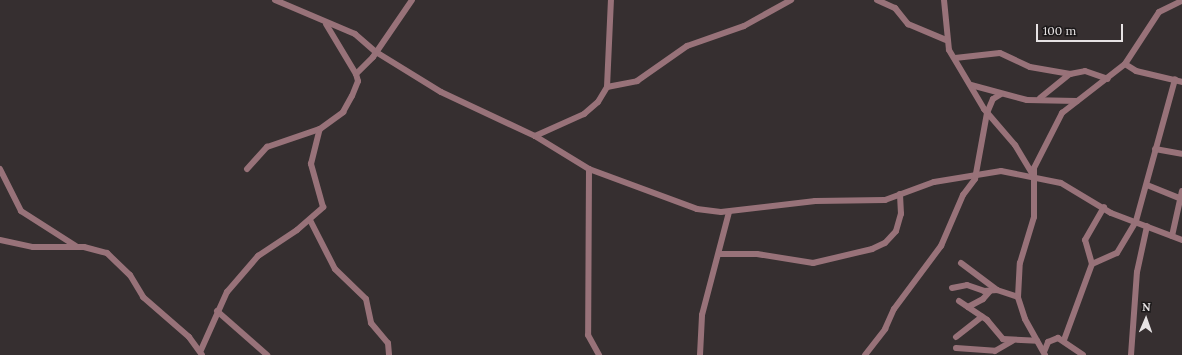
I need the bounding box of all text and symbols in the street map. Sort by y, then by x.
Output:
scale bar [1038,16,1125,42]
text: 100 m [1043,23,1076,38]
north arrow [1126,299,1166,339]
text: N [1142,300,1151,314]

